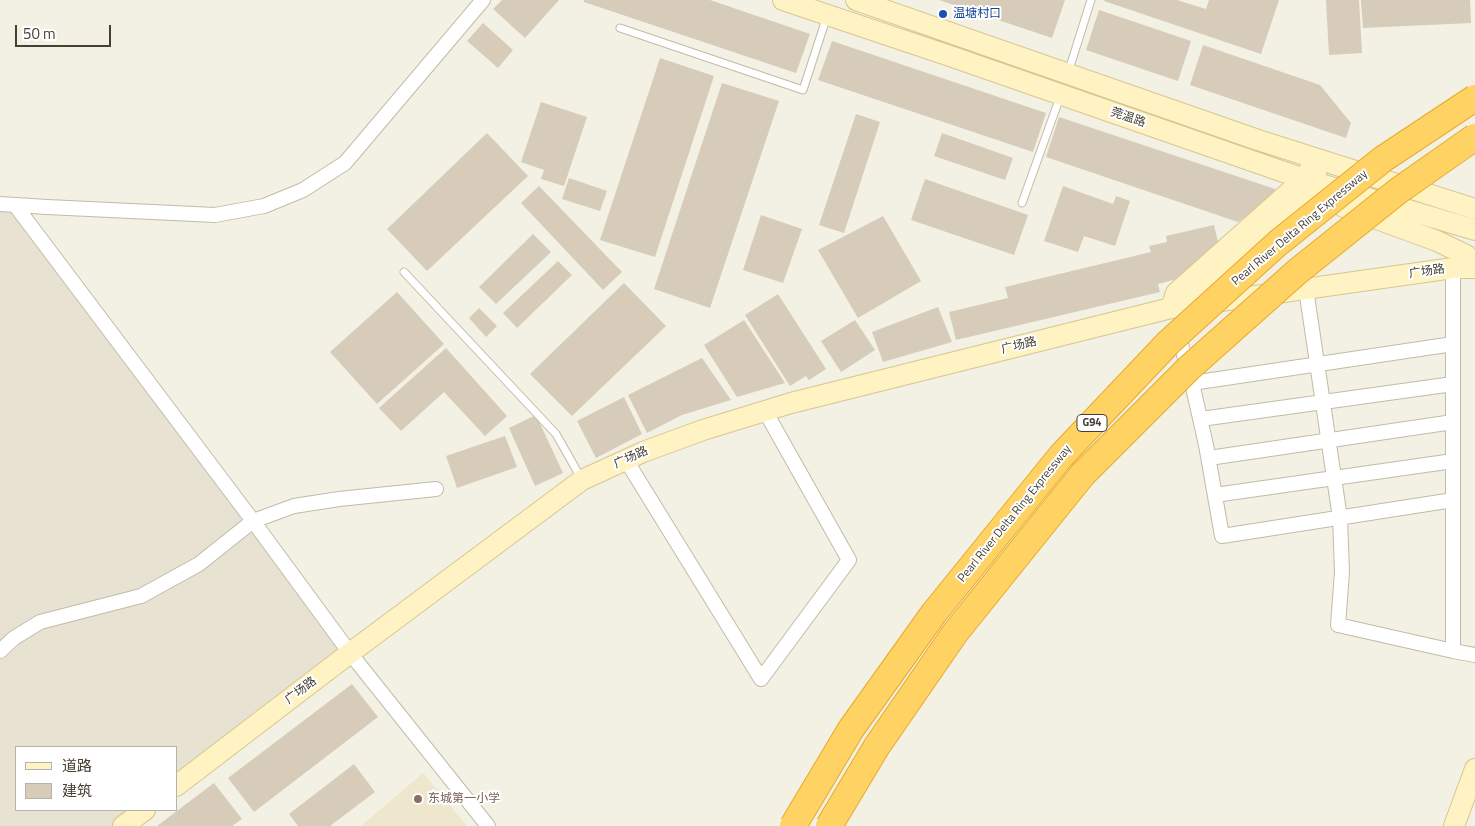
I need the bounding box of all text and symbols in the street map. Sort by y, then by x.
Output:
place label: 温塘村口 [953,7,1001,21]
marker: 温塘村口 [937,8,949,20]
scale bar [18,15,114,47]
text: 50 m [23,22,56,45]
street label: 莞温路 [1109,105,1147,131]
street label: Pearl River Delta Ring Expressway [1229,167,1371,289]
street label: 广场路 [1408,262,1446,282]
street label: 广场路 [1000,335,1038,357]
road number: G94 [1077,414,1107,432]
street label: Pearl River Delta Ring Expressway [955,442,1075,586]
street label: 广场路 [612,444,650,472]
street label: 广场路 [282,674,320,708]
legend [15,746,178,811]
text: 道路 [62,754,92,777]
text: 建筑 [62,779,92,802]
place label: 东城第一小学 [428,792,500,806]
marker: 东城第一小学 [412,793,424,805]

